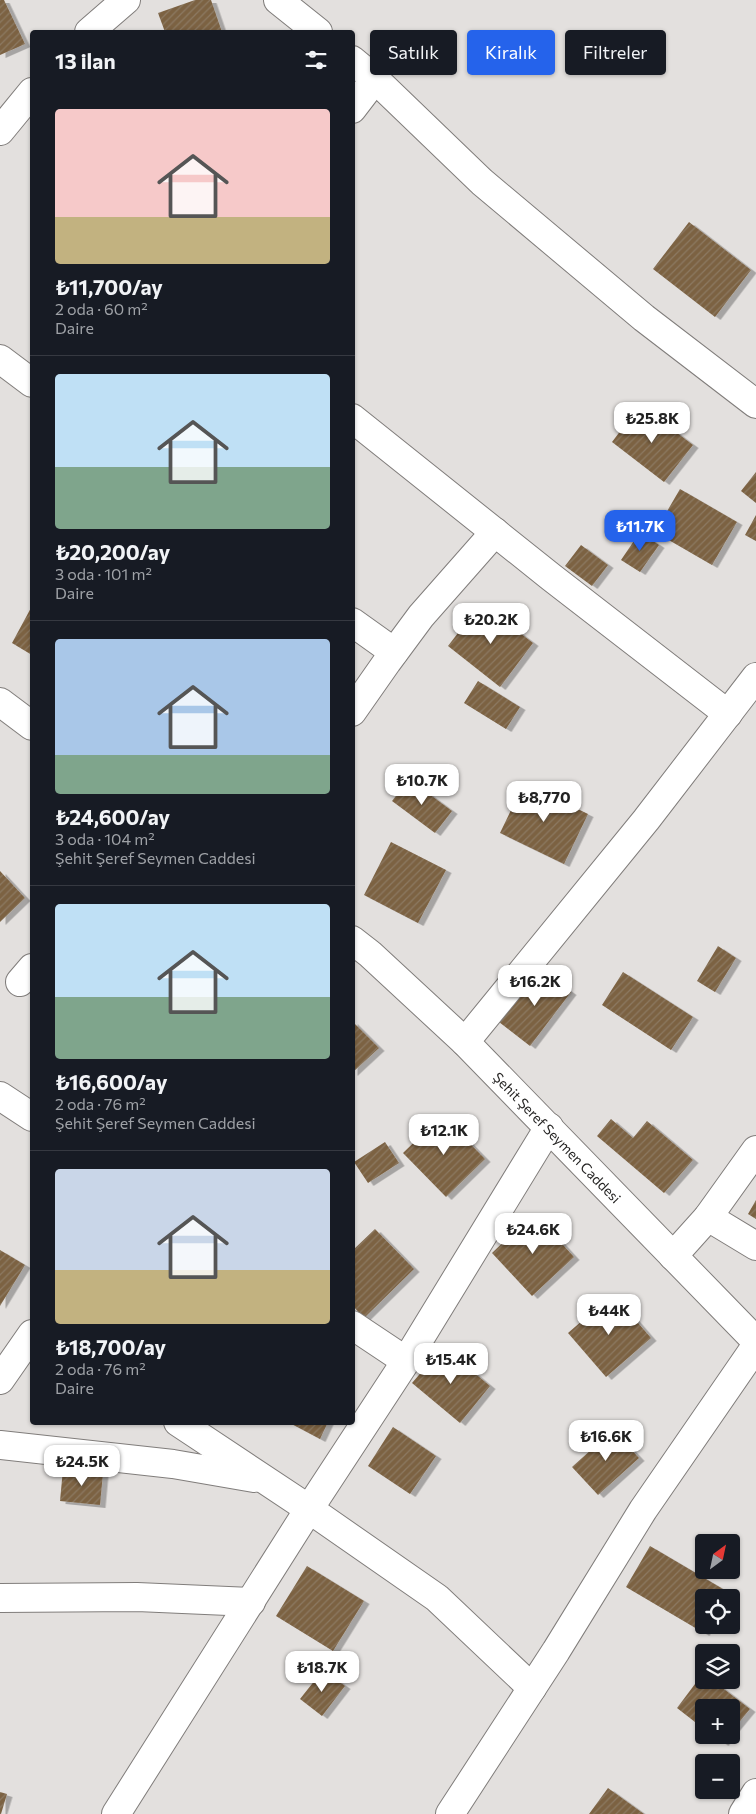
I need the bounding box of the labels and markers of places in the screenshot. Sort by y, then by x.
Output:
pin: ₺25.8K [611,402,693,444]
pin: ₺11.7K [599,510,681,552]
pin: ₺20.2K [450,602,532,645]
pin: ₺10.7K [381,764,463,806]
pin: ₺8,770 [503,780,585,823]
pin: ₺16.2K [494,964,576,1007]
pin: ₺12.1K [403,1114,485,1156]
pin: ₺24.6K [492,1212,574,1255]
pin: ₺44K [579,1294,639,1336]
pin: ₺15.4K [410,1342,492,1385]
pin: ₺16.6K [565,1420,647,1462]
pin: ₺24.5K [41,1444,123,1487]
pin: ₺18.7K [281,1650,363,1693]

